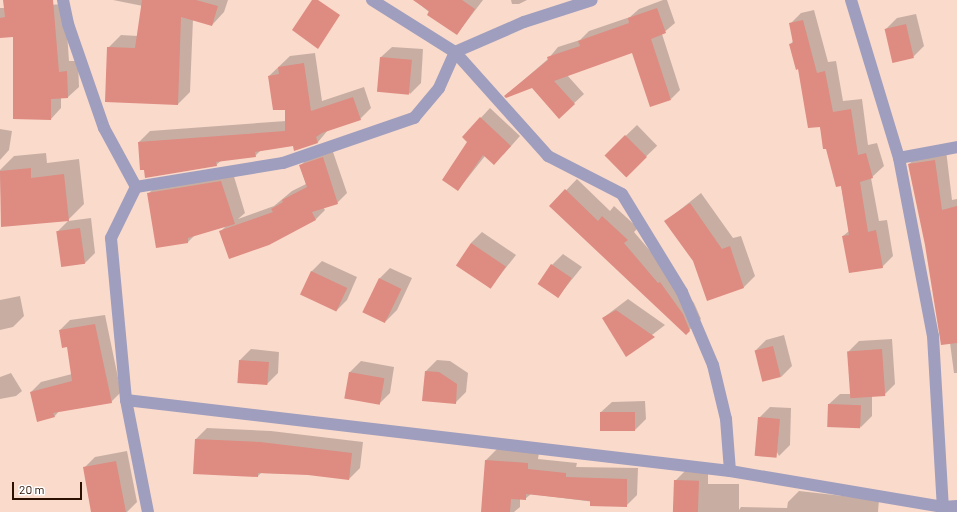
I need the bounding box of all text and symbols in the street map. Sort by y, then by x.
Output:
scale bar [14,474,84,500]
text: 20 m [19,482,45,496]

